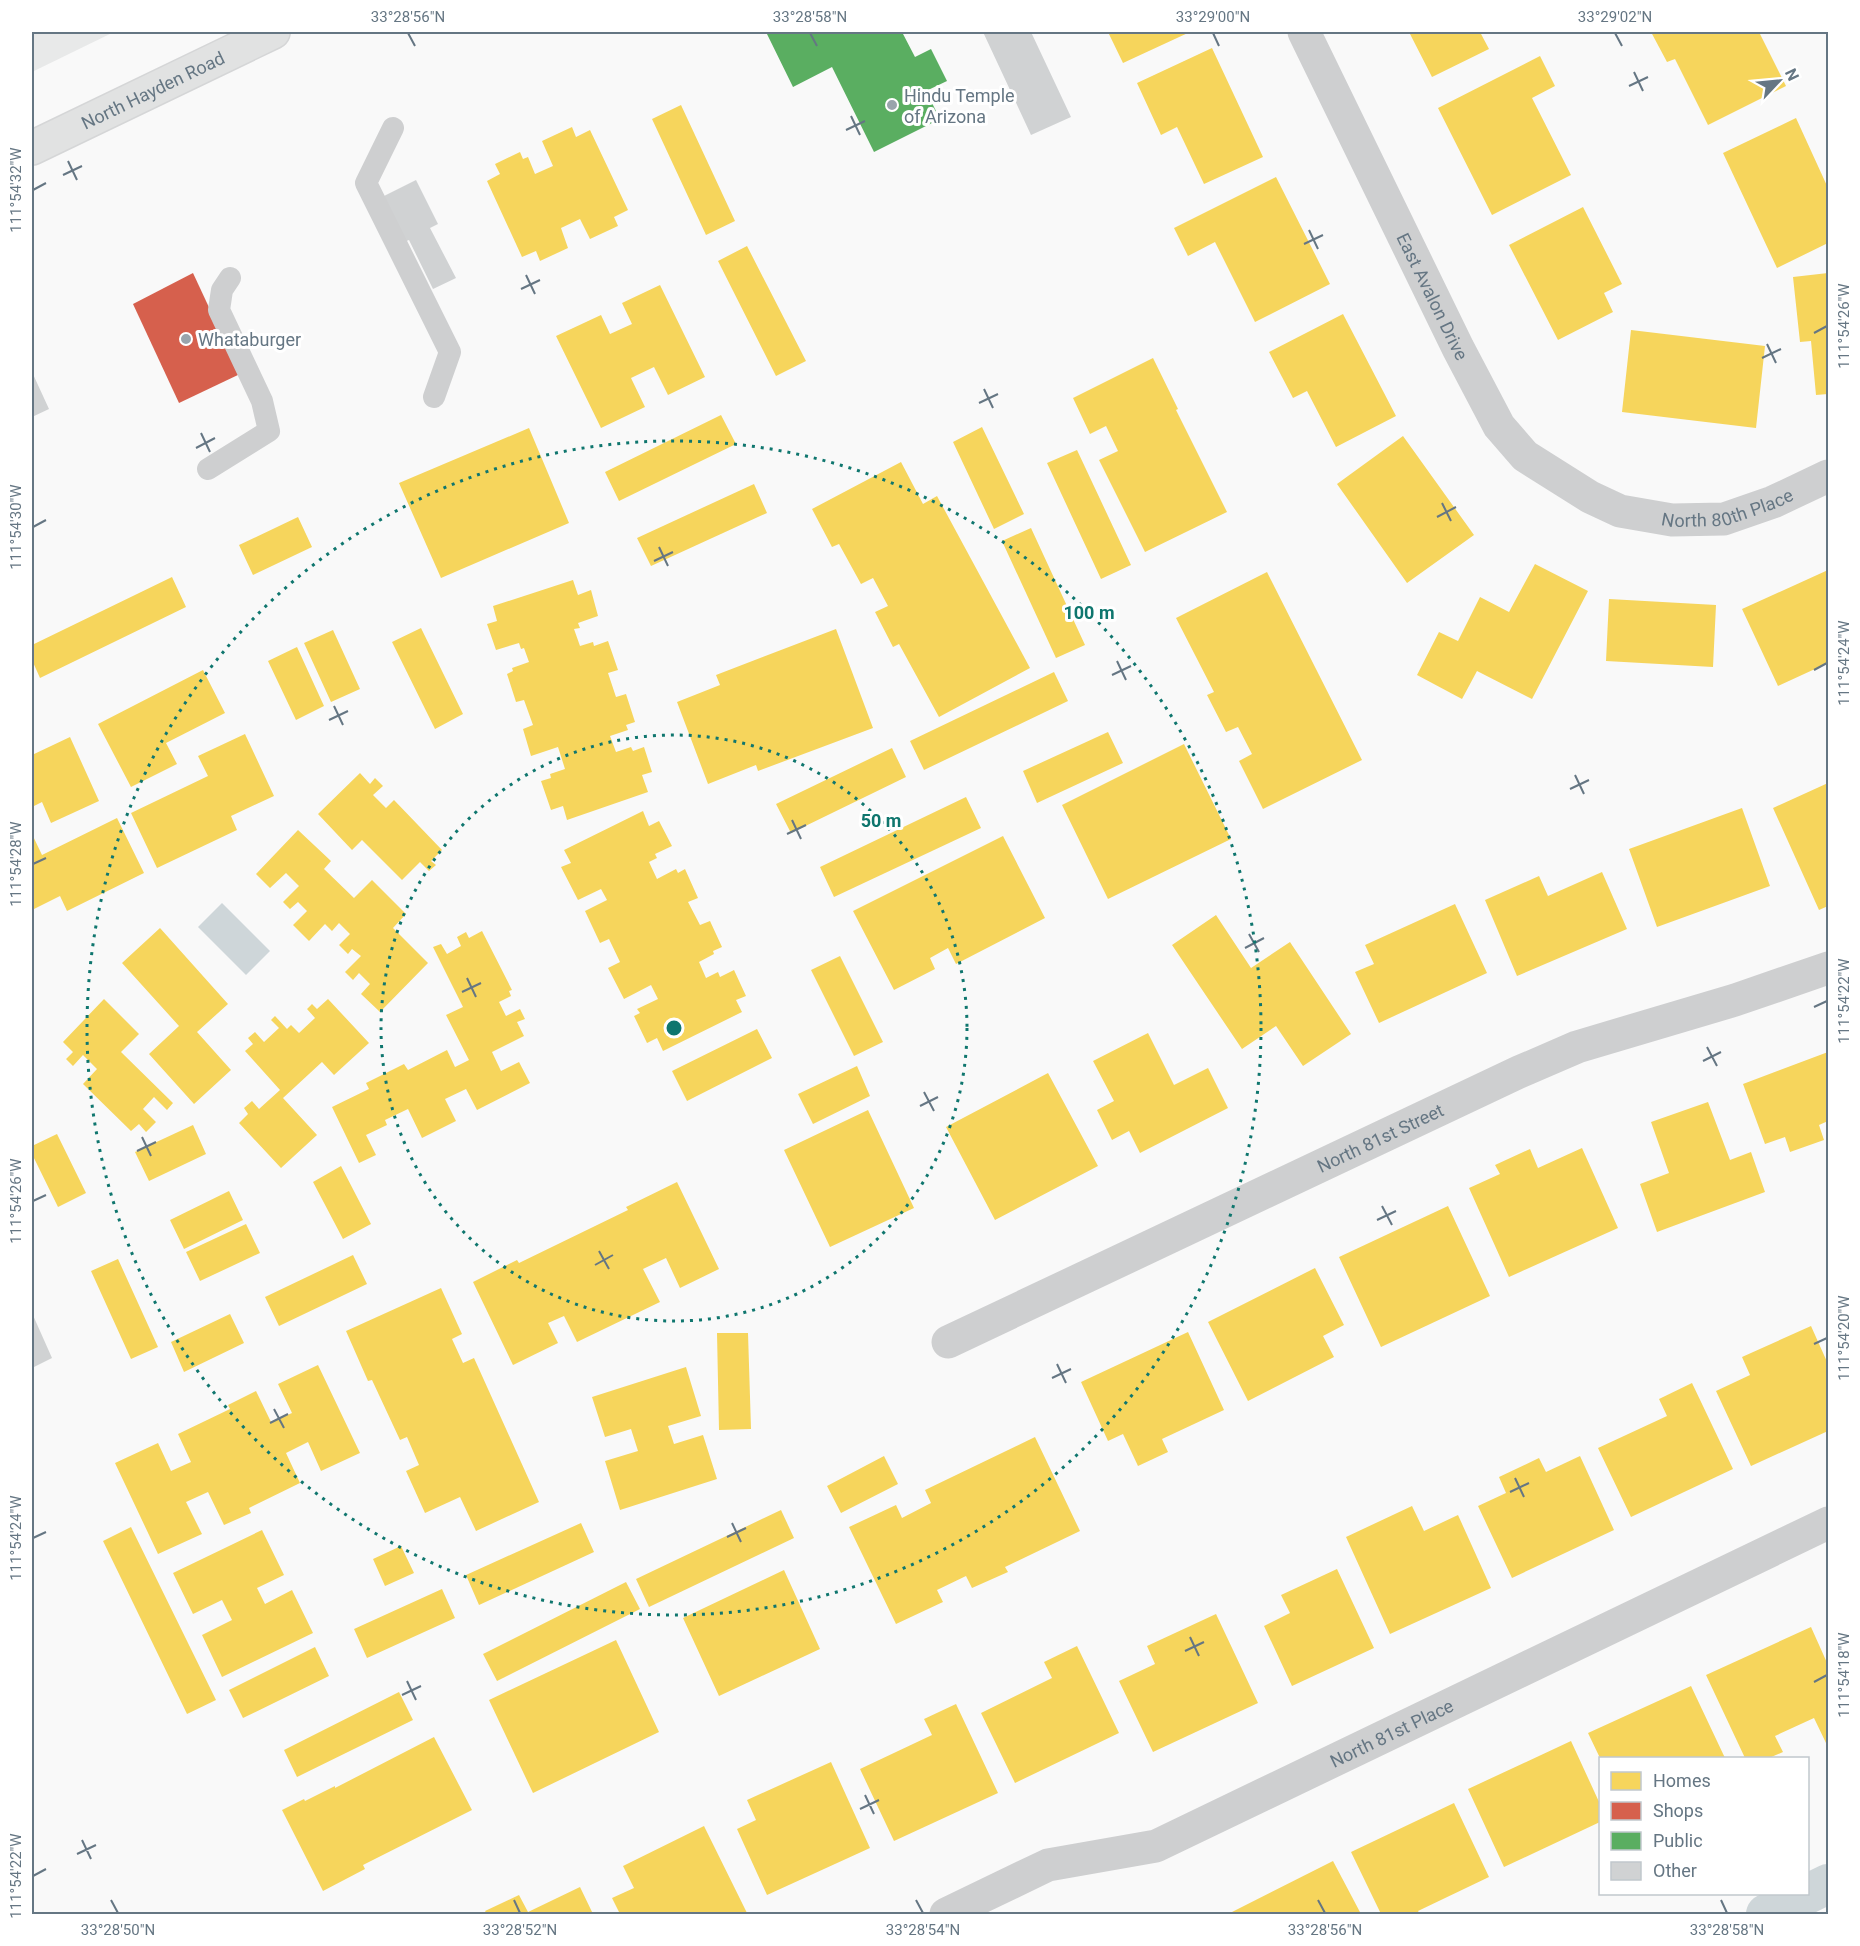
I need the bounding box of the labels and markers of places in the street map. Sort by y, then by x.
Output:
place label: Hindu Temple of Arizona [904,85,1015,127]
marker: Hindu Temple of Arizona [885,98,899,112]
place label: Whataburger [198,329,301,350]
marker: Whataburger [179,332,193,346]
centre of rings [664,1018,684,1038]

